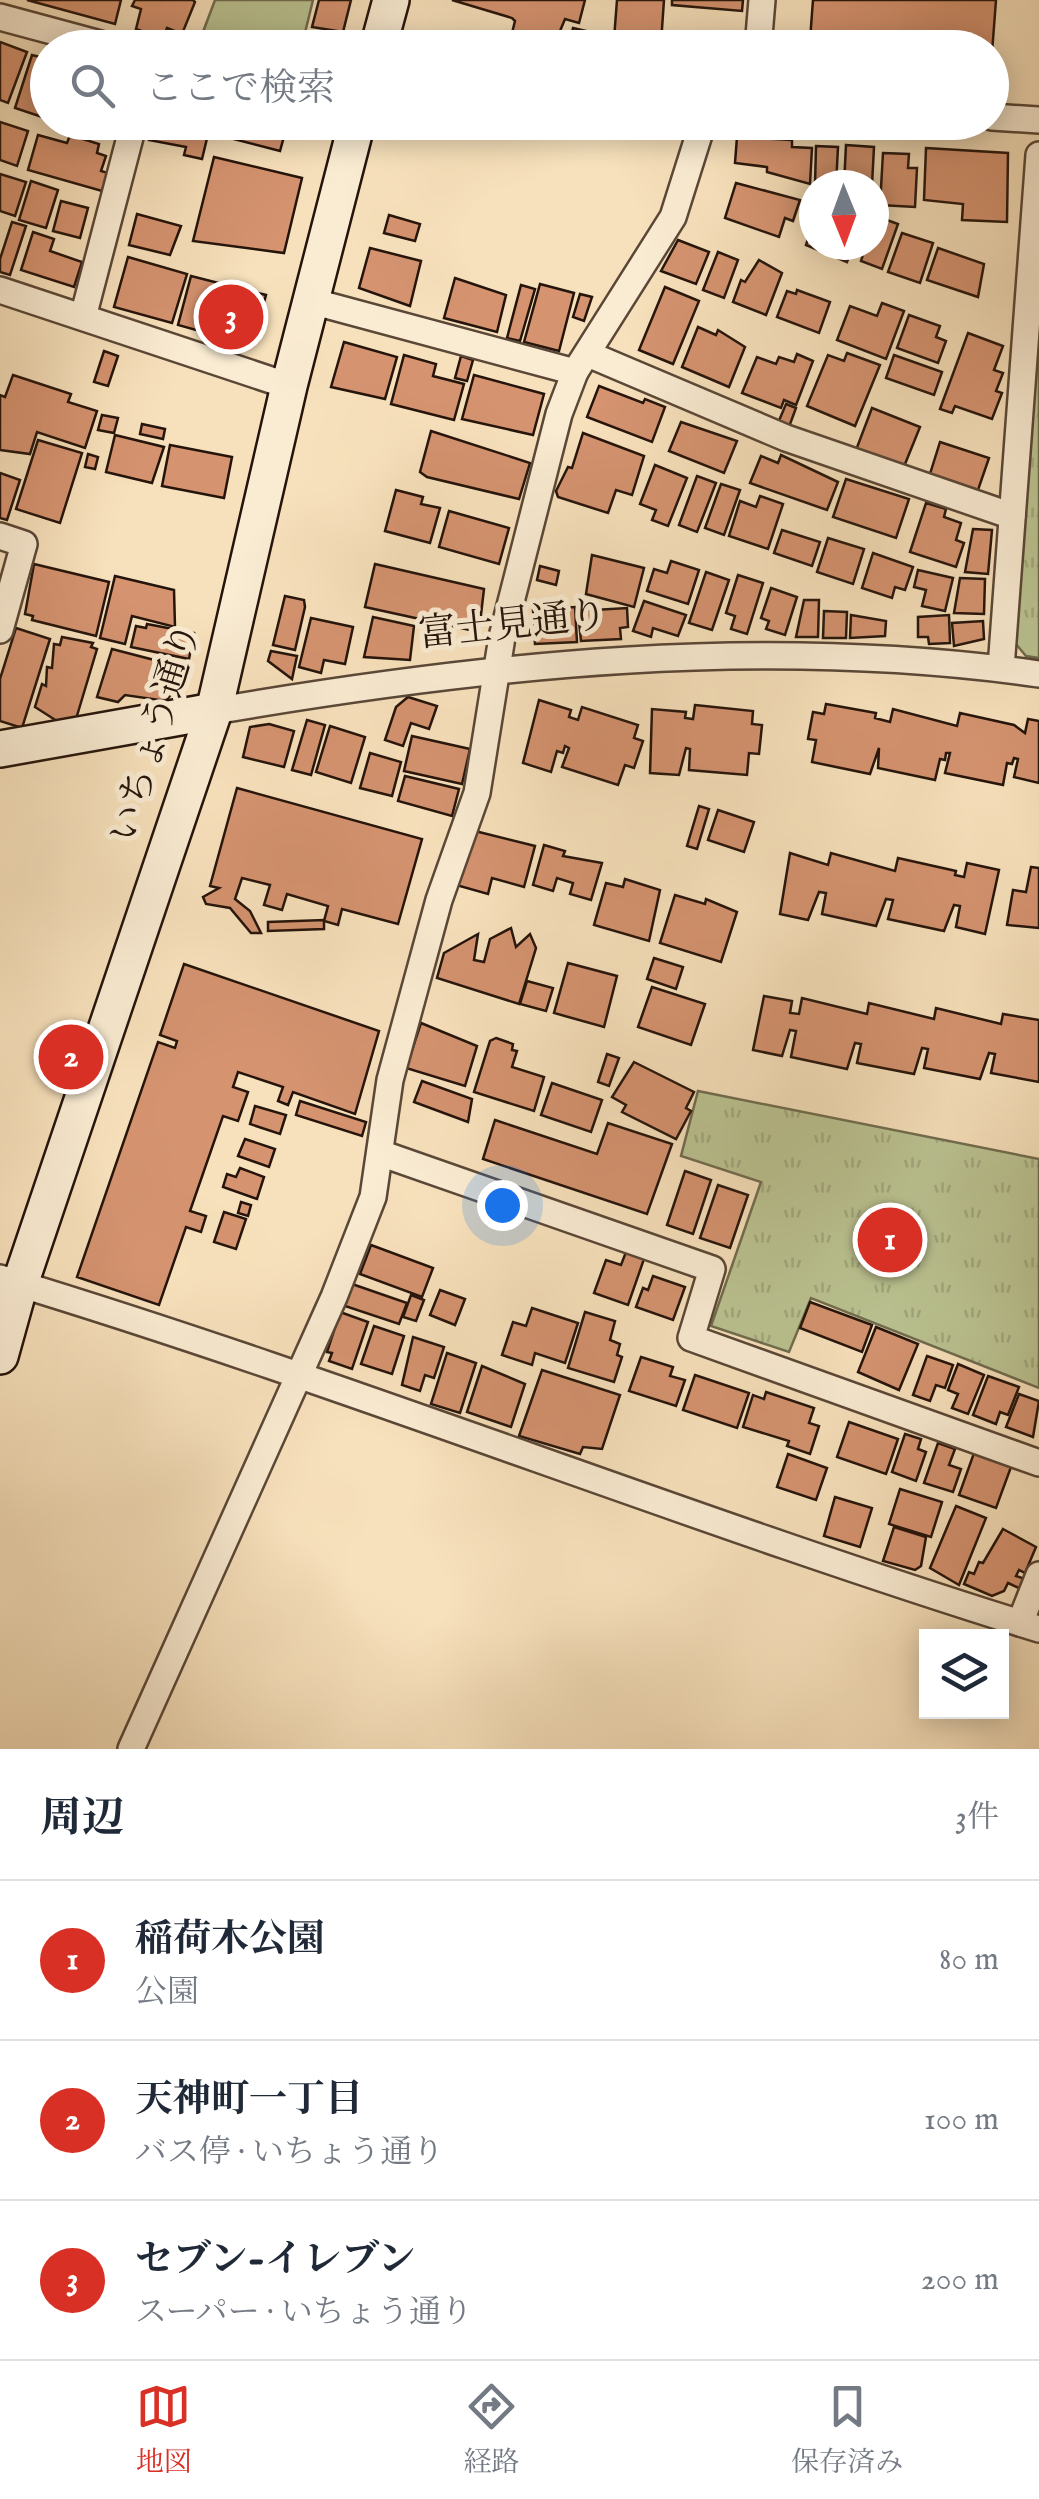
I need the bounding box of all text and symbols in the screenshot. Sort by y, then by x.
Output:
search box [30,30,1009,140]
icon: search [65,58,120,113]
text: ここで検索 [145,66,335,114]
north arrow [799,170,889,260]
pin: 3 [198,280,264,354]
street label: 富士見通り [416,592,610,660]
street label: いちょう通り [101,617,213,849]
pin: 2 [38,1020,104,1094]
your location [477,1180,528,1231]
pin: 1 [858,1202,922,1278]
map controls [919,1629,1009,1719]
button: layers [919,1629,1009,1719]
text: 周辺 [40,1793,124,1846]
text: 3件 [955,1798,999,1839]
text: 稲荷木公園 [135,1917,325,1965]
text: 1 [67,1940,78,1981]
text: 80 m [939,1940,999,1981]
text: 公園 [135,1973,199,2014]
text: 天神町一丁目 [135,2077,363,2125]
text: 2 [65,2100,80,2141]
text: 100 m [924,2100,999,2141]
text: バス停 · いちょう通り [135,2133,444,2174]
text: セブン-イレブン [135,2237,416,2285]
text: 3 [67,2260,78,2301]
text: 200 m [921,2260,999,2301]
text: スーパー · いちょう通り [135,2293,473,2334]
tab: 地図 [136,2379,192,2481]
tab: 経路 [463,2379,519,2481]
tab: 保存済み [791,2379,903,2481]

